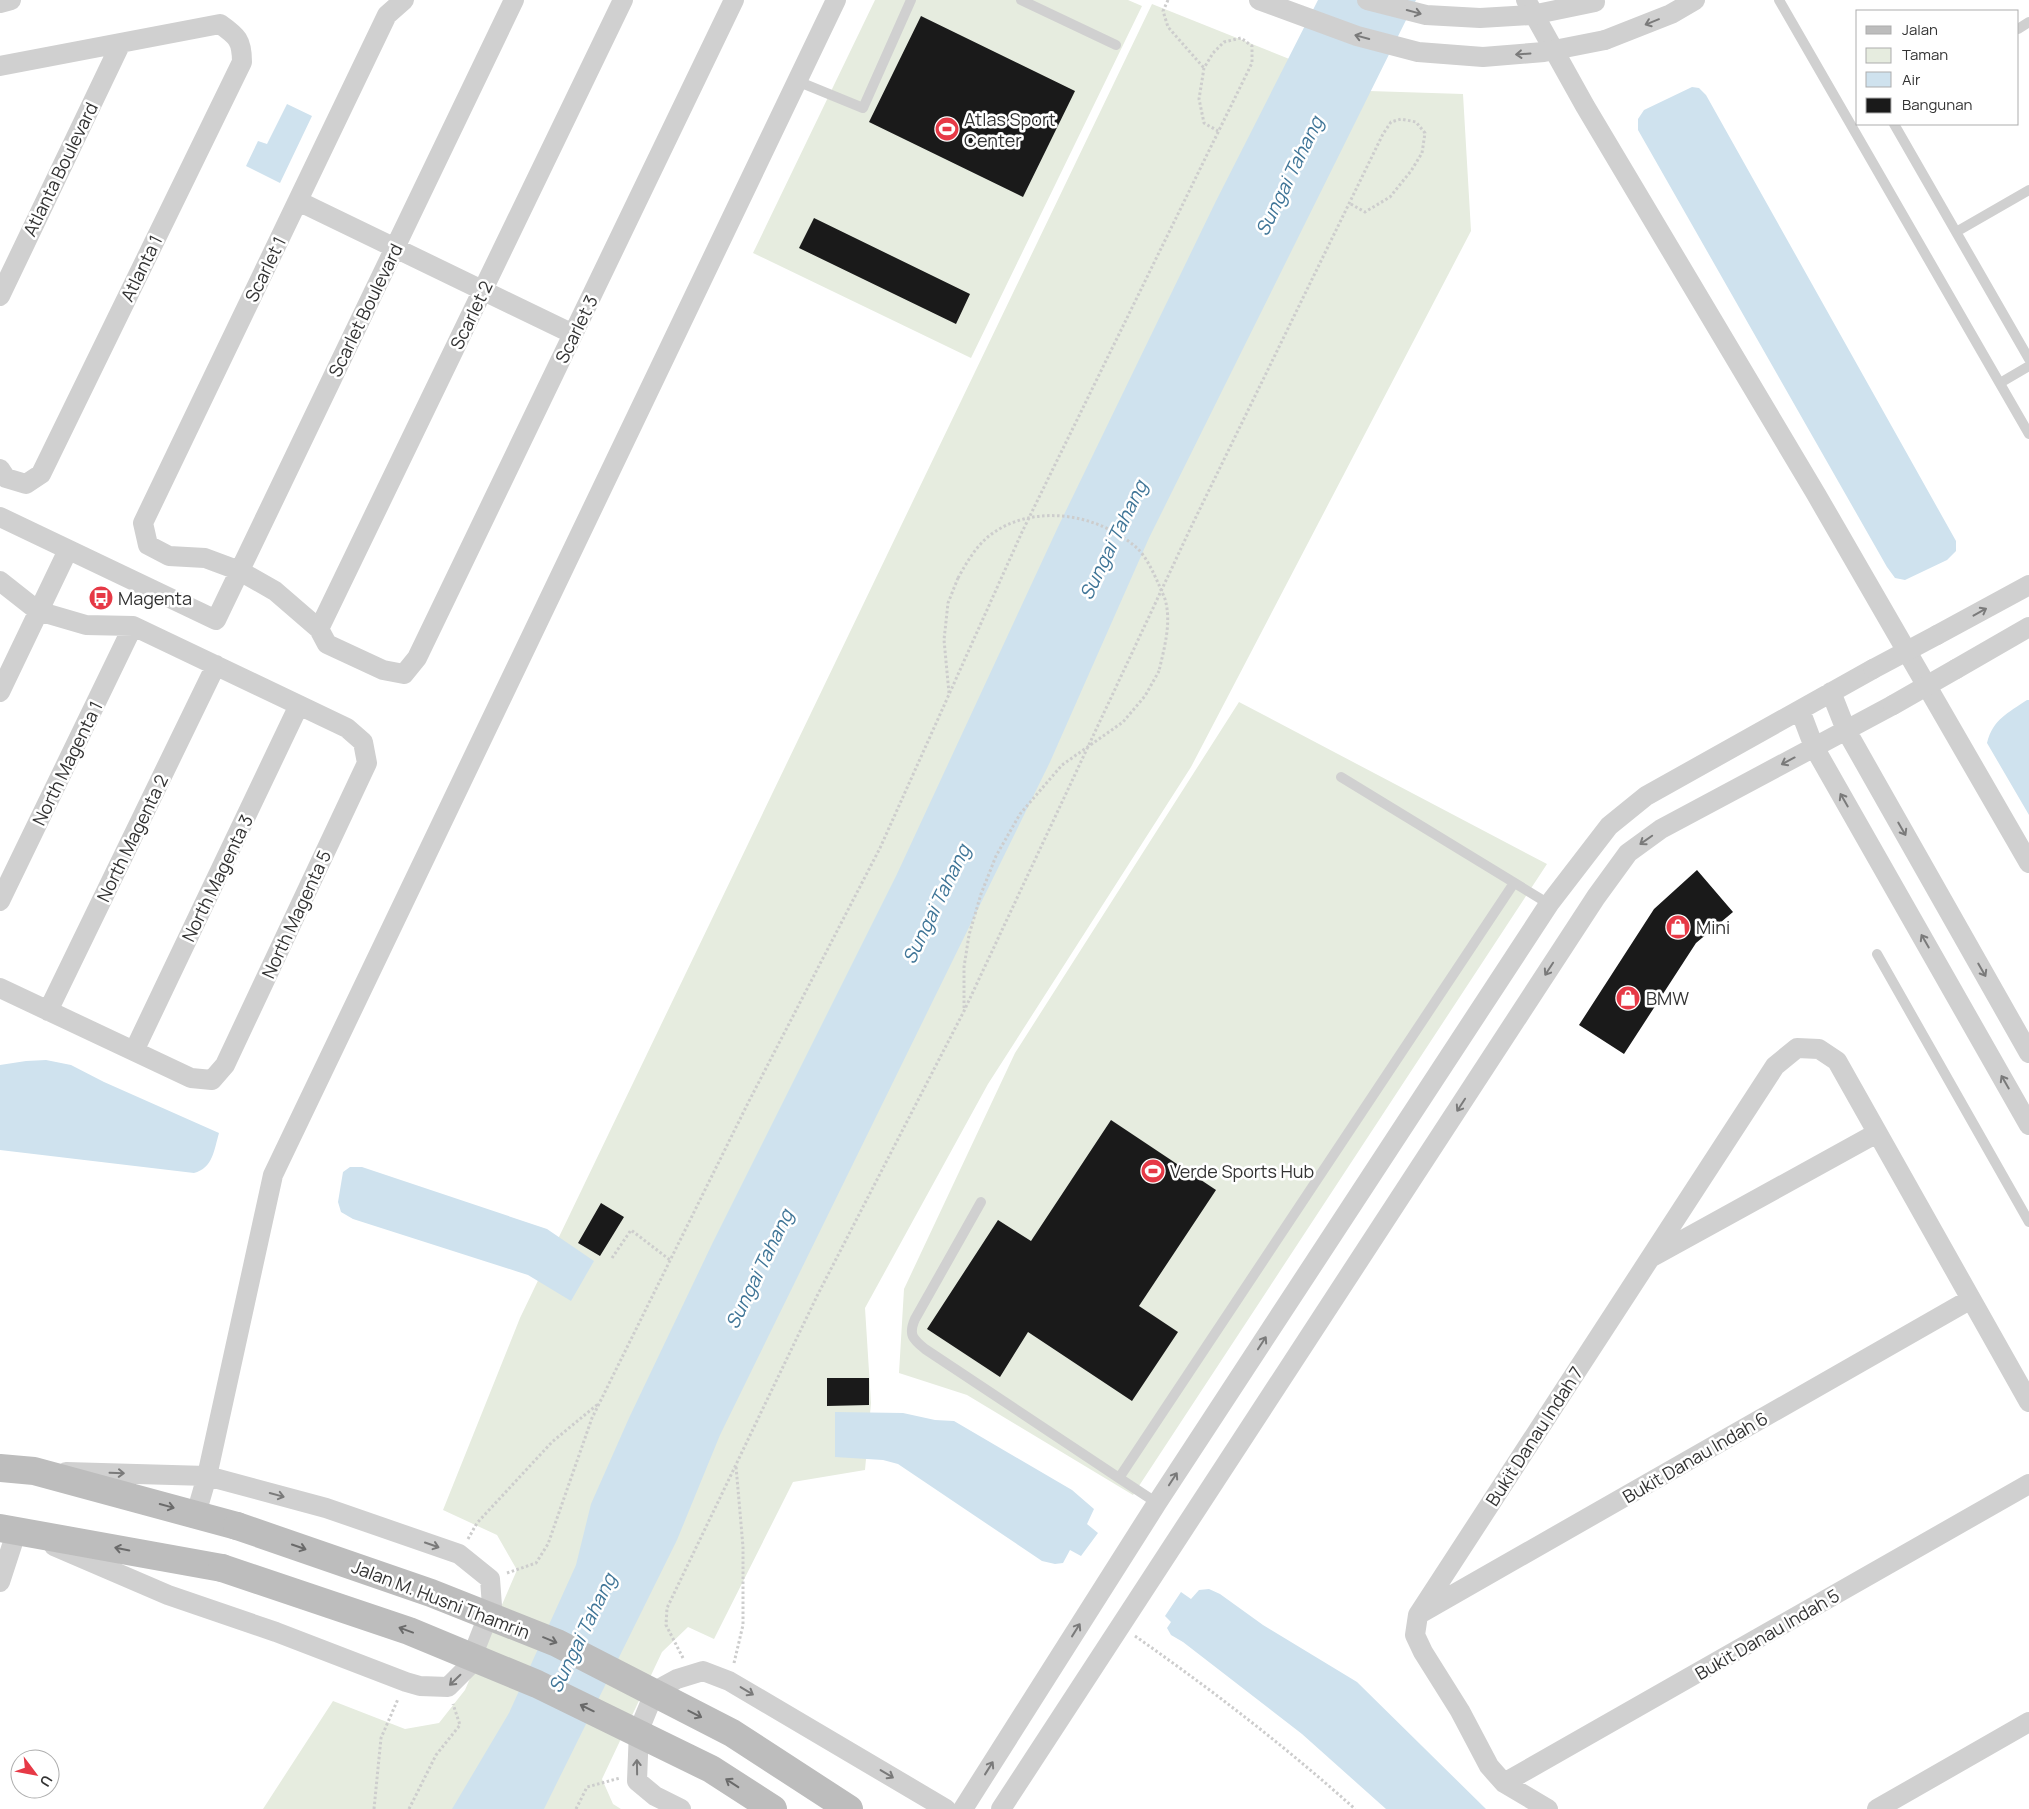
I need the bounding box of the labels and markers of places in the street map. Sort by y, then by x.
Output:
place label: Atlas Sport Center [964,107,1056,152]
sports icon: Atlas Sport Center [934,116,960,142]
bus stop icon: Magenta [88,585,114,611]
place label: Magenta [118,586,192,610]
shop icon: Mini [1665,914,1691,940]
place label: Mini [1696,915,1730,939]
shop icon: BMW [1615,985,1641,1011]
place label: BMW [1646,986,1689,1010]
sports icon: Verde Sports Hub [1140,1158,1166,1184]
place label: Verde Sports Hub [1170,1159,1314,1183]

